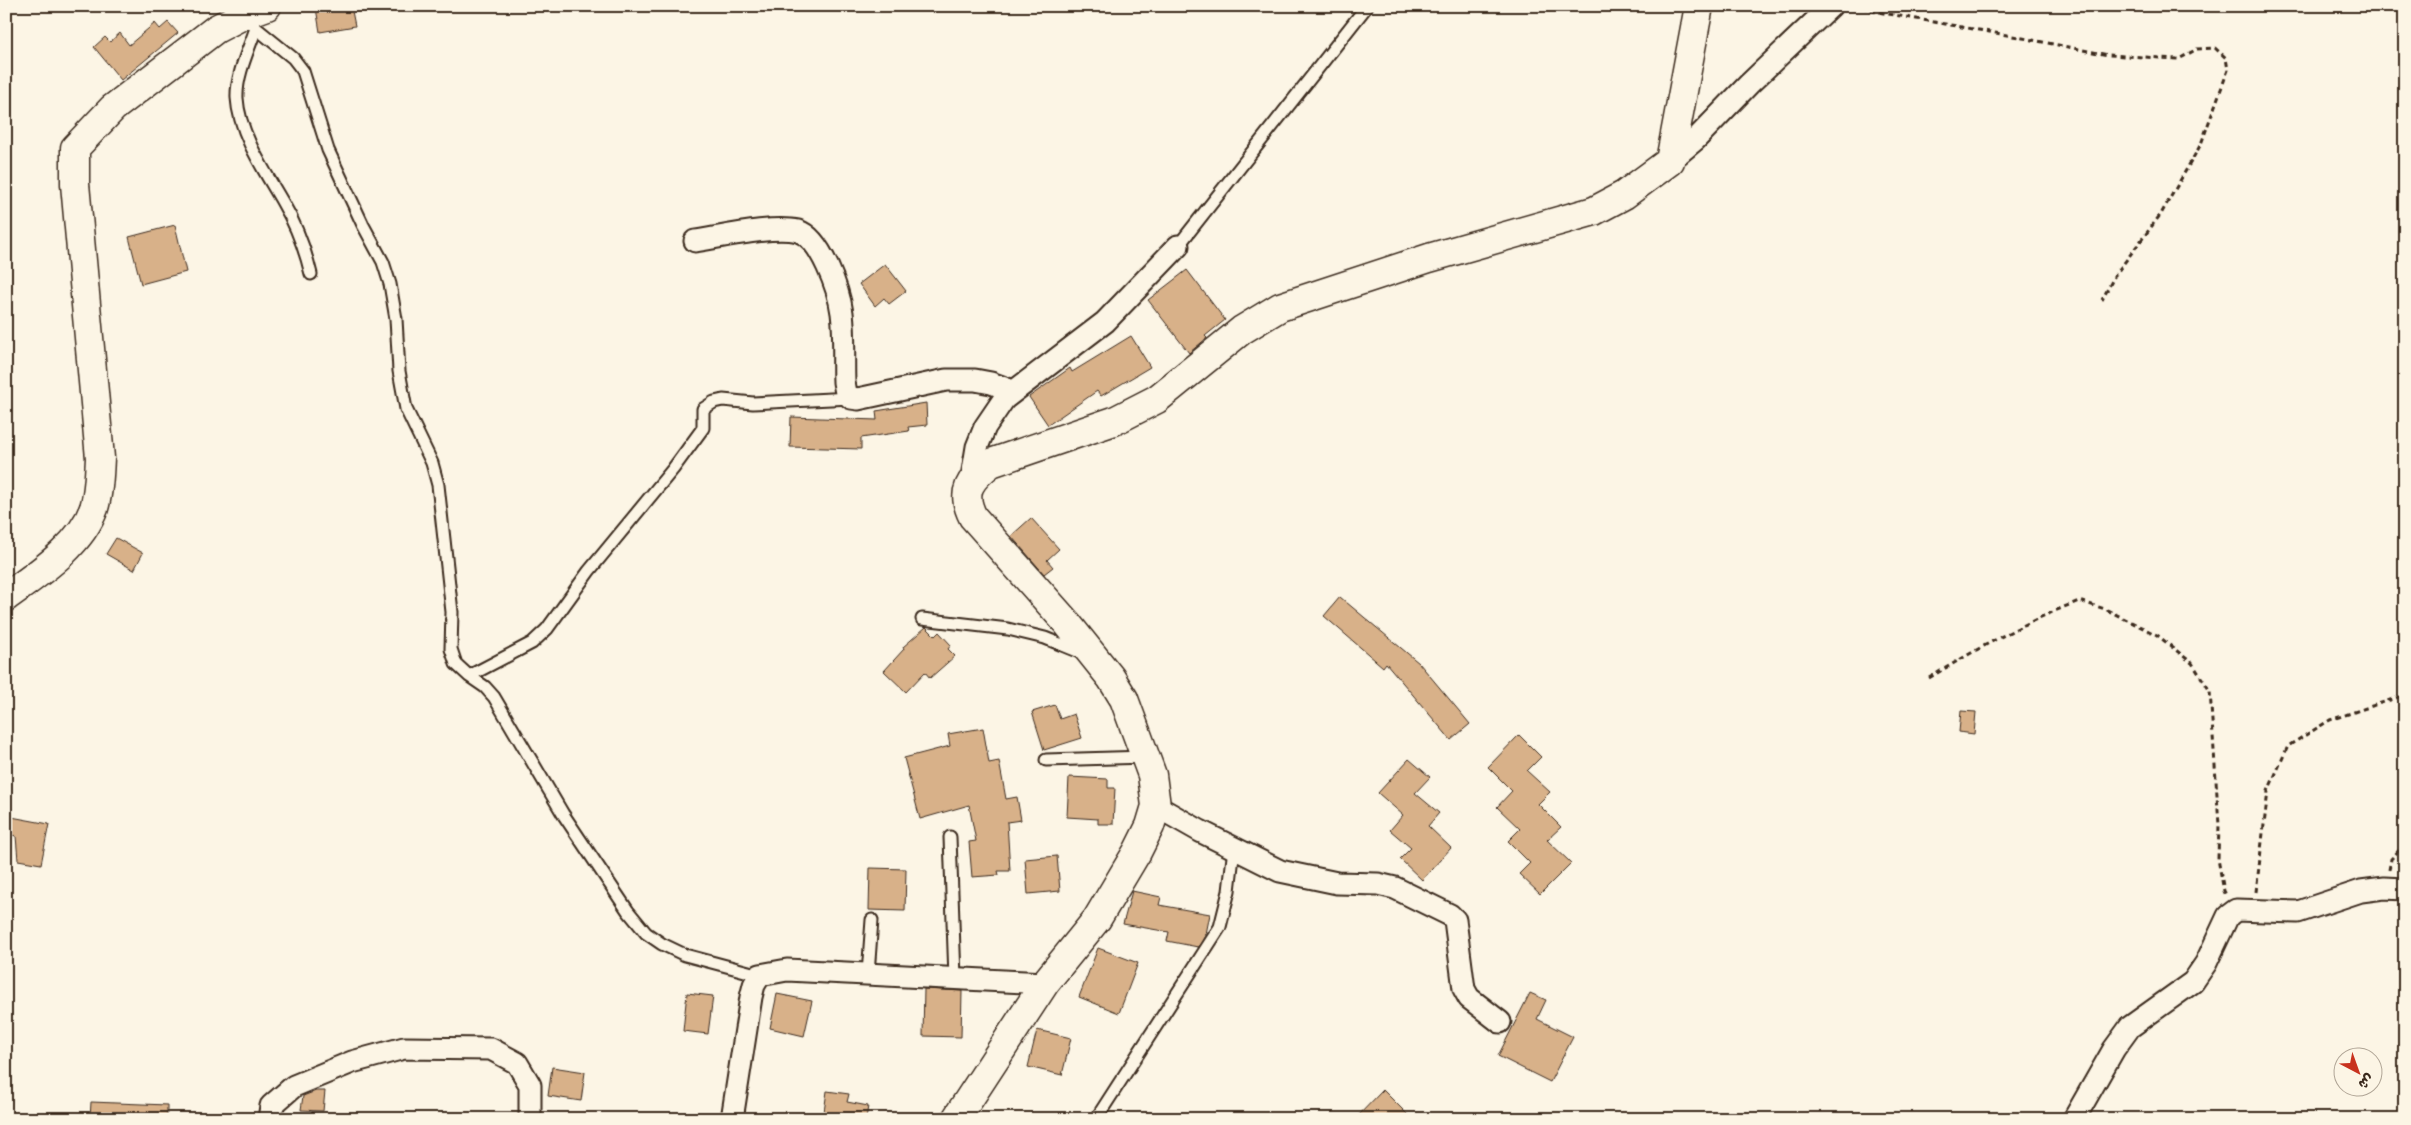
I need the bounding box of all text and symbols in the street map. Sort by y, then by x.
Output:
north arrow [2334,1048,2384,1098]
text: ش [2355,1070,2378,1093]

